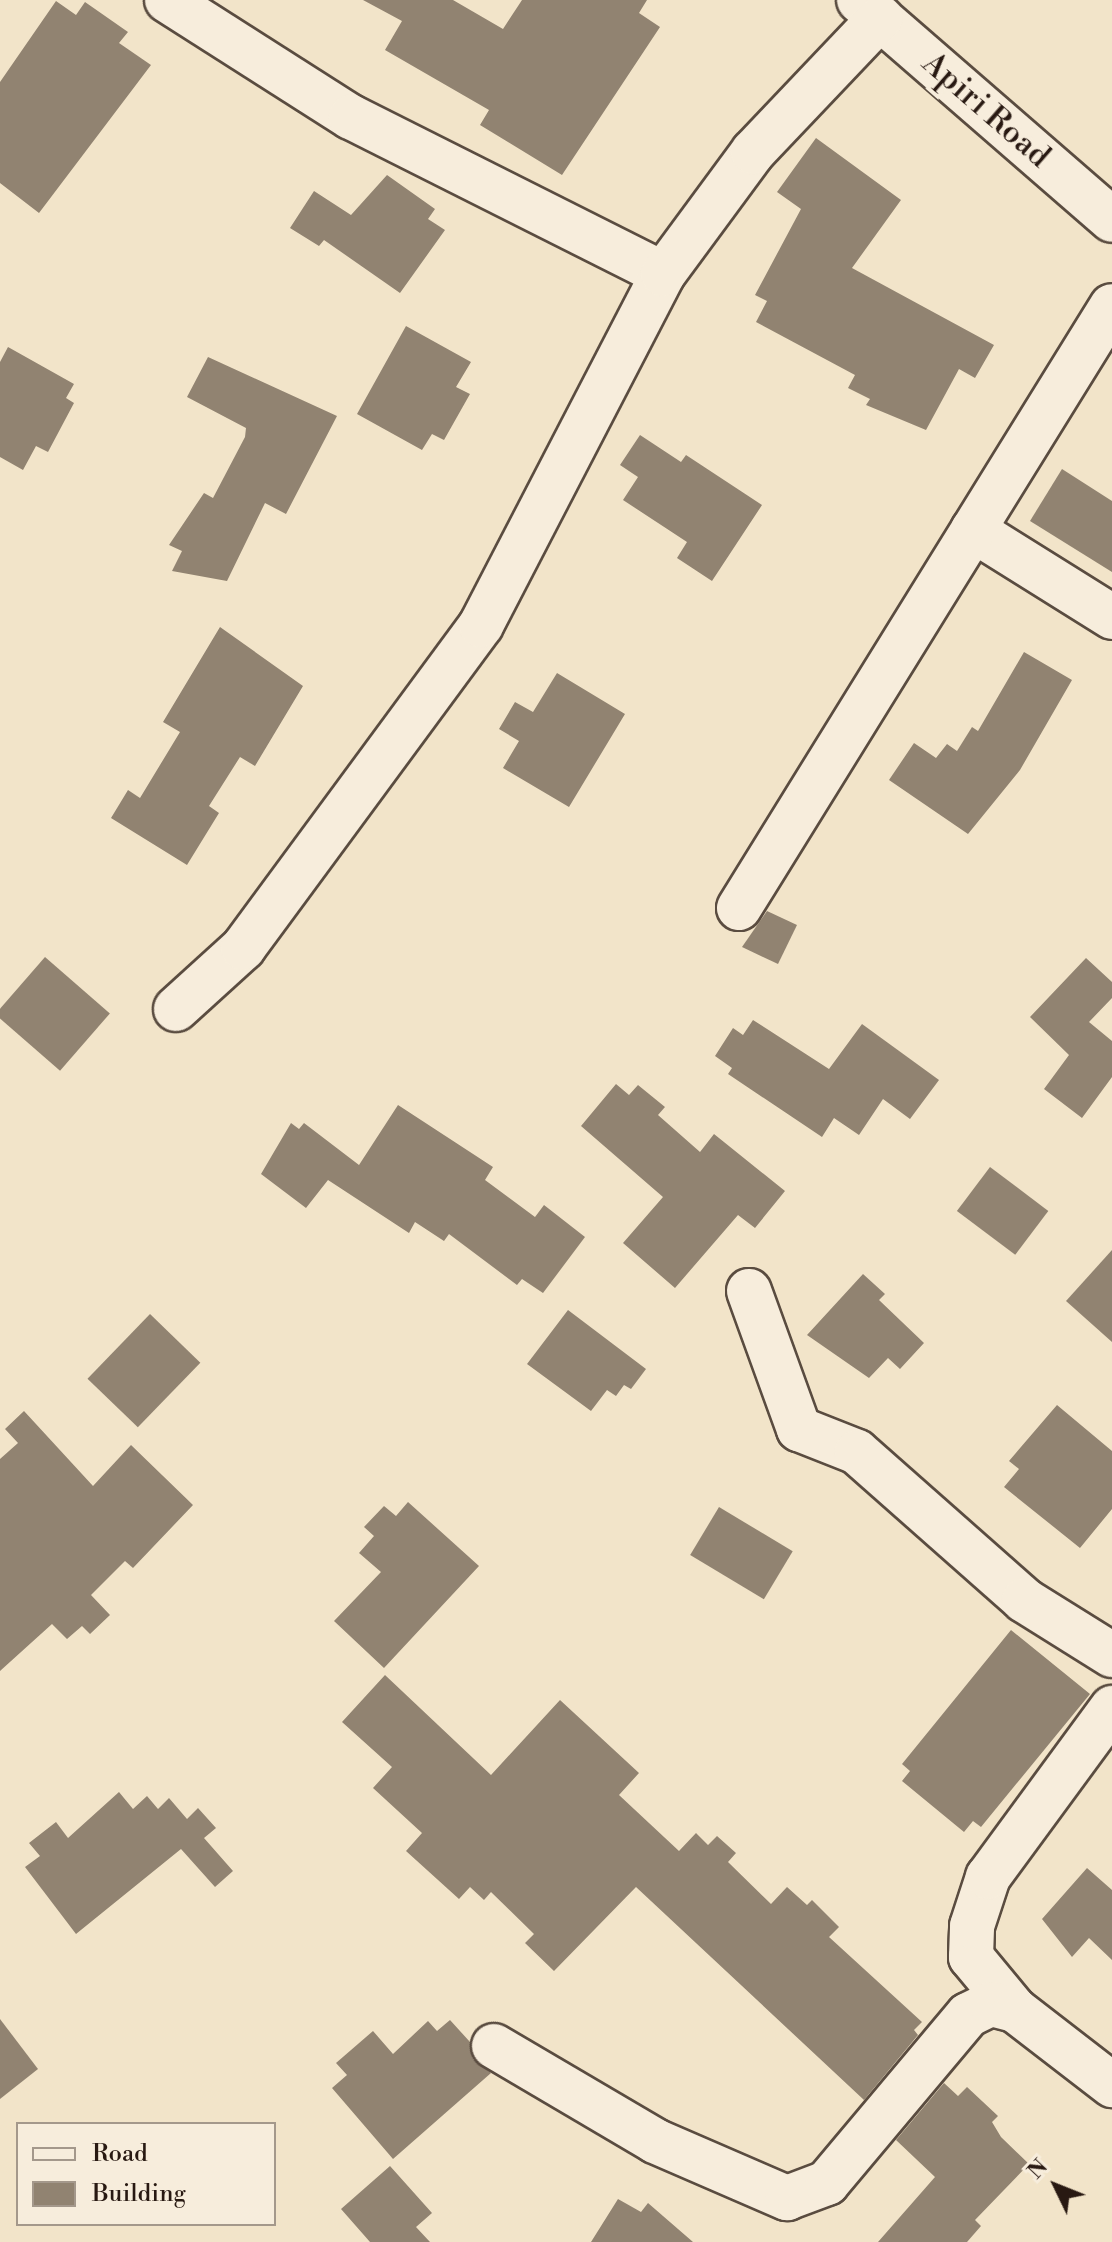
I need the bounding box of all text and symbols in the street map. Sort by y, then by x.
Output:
street label: Apiri Road [914,44,1058,176]
legend [16,2122,276,2226]
text: Road [92,2139,148,2169]
north arrow [1016,2146,1096,2226]
text: N [1022,2154,1054,2185]
text: Building [92,2179,186,2209]

